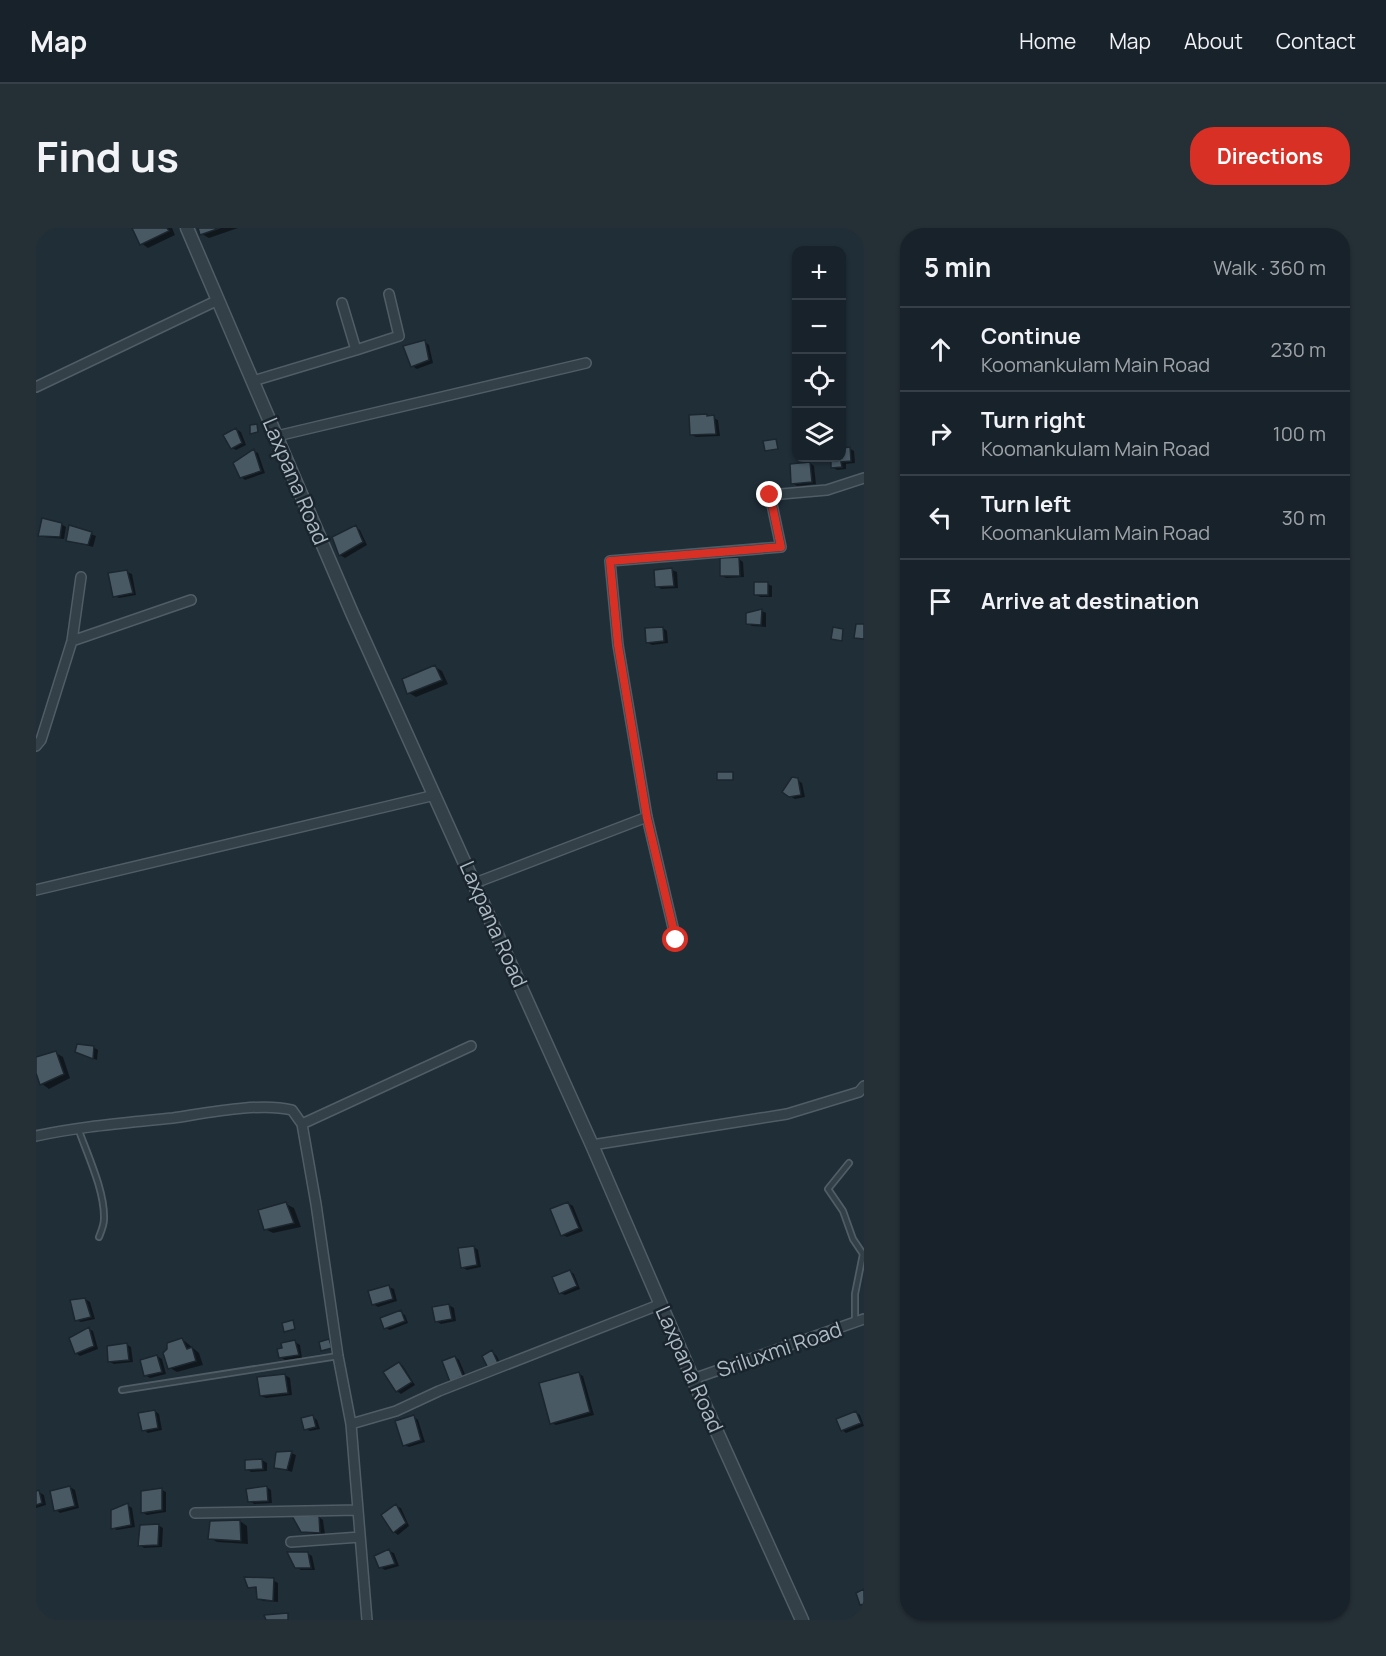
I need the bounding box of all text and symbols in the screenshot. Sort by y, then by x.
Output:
text: Map [30,22,87,60]
text: Home [1019,27,1076,55]
text: Map [1109,27,1151,55]
text: About [1184,27,1243,55]
text: Contact [1276,27,1356,55]
text: Find us [36,127,179,185]
button: Directions [1190,127,1350,185]
map controls [792,246,846,462]
button: + [792,246,846,300]
text: 5 min [924,249,991,285]
text: Walk · 360 m [1213,254,1326,281]
button: − [792,300,846,354]
text: Continue [981,321,1081,351]
icon: ahead [924,333,957,366]
text: 230 m [1270,336,1326,363]
text: Koomankulam Main Road [981,351,1210,378]
button: locate [792,354,846,408]
text: Turn right [981,405,1086,435]
button: layers [792,408,846,462]
street label: Laxpana Road [257,413,335,549]
icon: right [924,417,957,450]
text: 100 m [1273,420,1326,447]
text: Koomankulam Main Road [981,435,1210,462]
route end [756,481,782,507]
text: Turn left [981,489,1071,519]
icon: left [924,501,957,534]
text: 30 m [1282,504,1326,531]
text: Koomankulam Main Road [981,519,1210,546]
icon: arrive [924,585,957,618]
text: Arrive at destination [981,586,1199,616]
street label: Laxpana Road [454,856,534,992]
route start [662,926,688,952]
street label: Laxpana Road [650,1301,730,1437]
street label: Sriluxmi Road [713,1315,845,1383]

